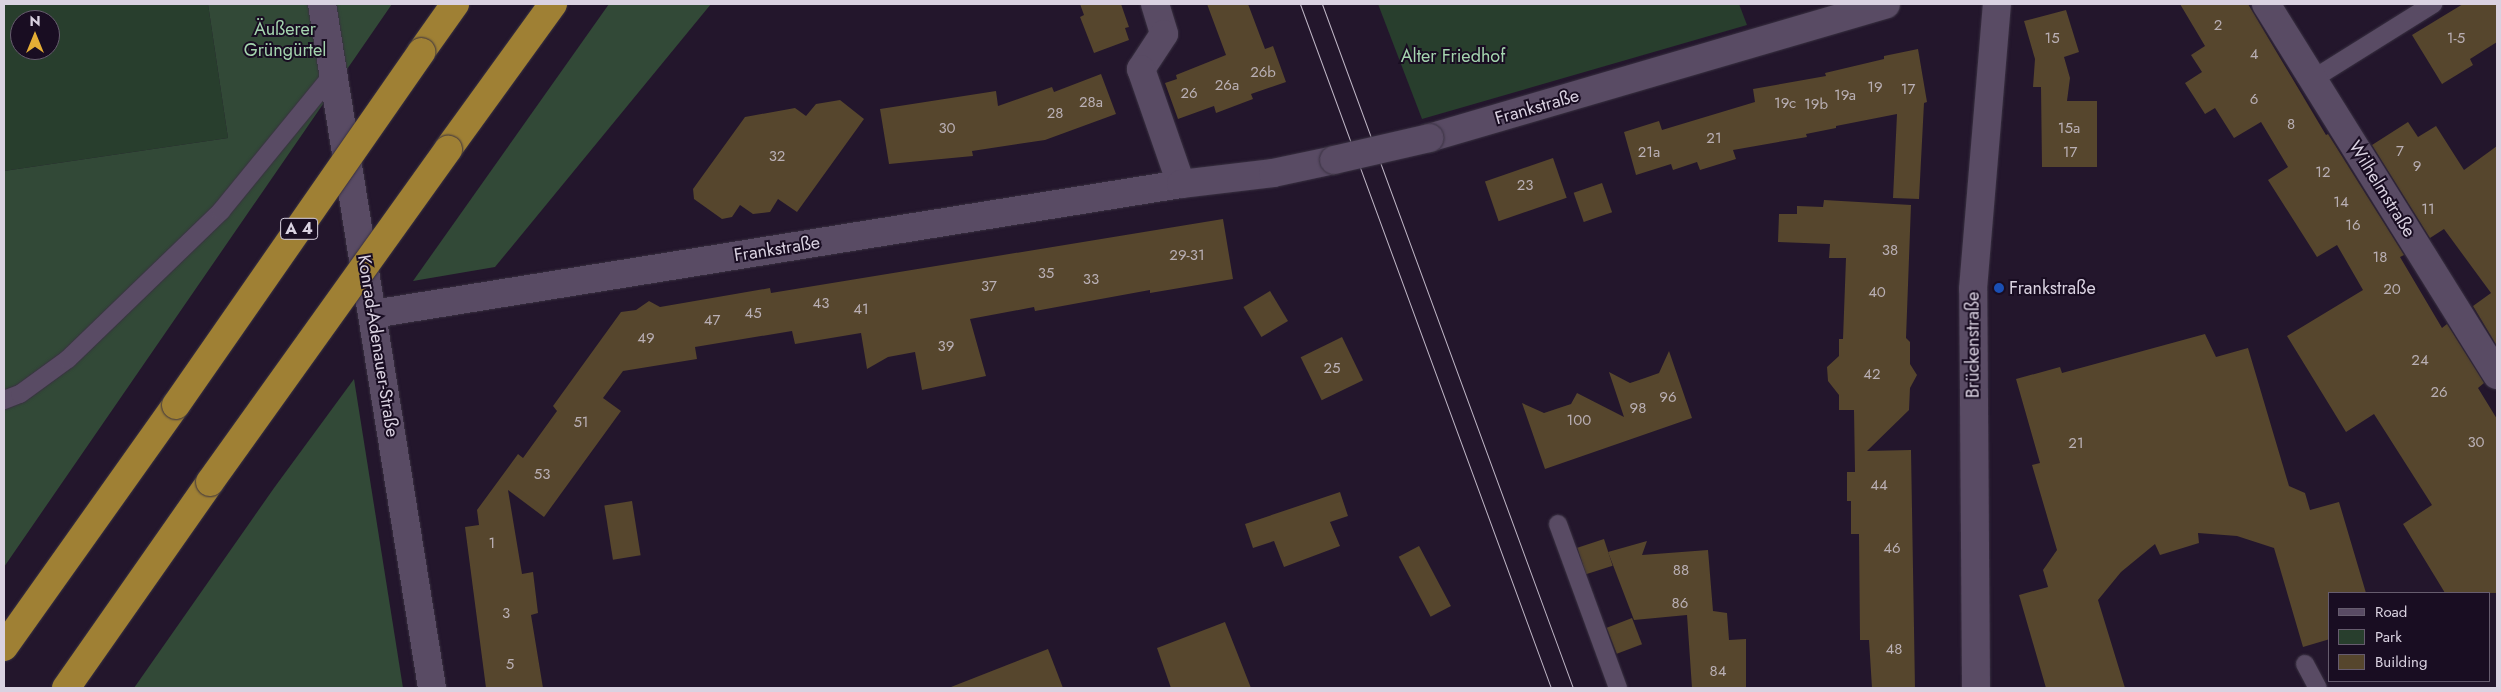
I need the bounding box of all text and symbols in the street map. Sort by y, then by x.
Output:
north arrow [10,10,60,60]
text: N [29,11,41,31]
house number: 2 [2214,17,2222,35]
park label: Äußerer Grüngürtel [244,19,326,62]
house number: 15 [2044,30,2060,48]
house number: 1-5 [2447,30,2465,48]
park label: Alter Friedhof [1401,45,1505,67]
house number: 4 [2250,46,2258,64]
house number: 26b [1250,64,1276,82]
house number: 26a [1215,77,1239,95]
house number: 19 [1867,79,1883,97]
house number: 17 [1901,81,1915,99]
house number: 26 [1180,85,1198,103]
street label: Frankstraße [1492,85,1582,129]
house number: 19a [1834,87,1856,105]
house number: 6 [2250,91,2258,109]
house number: 28a [1079,94,1103,112]
house number: 19c [1774,95,1796,113]
house number: 19b [1804,96,1828,114]
house number: 28 [1047,105,1063,123]
house number: 8 [2287,116,2295,134]
house number: 30 [938,120,956,138]
house number: 15a [2058,120,2080,138]
house number: 21 [1706,130,1722,148]
street label: Wilhelmstraße [2344,137,2420,241]
house number: 7 [2396,143,2404,161]
house number: 21a [1638,144,1660,162]
house number: 17 [2063,144,2077,162]
house number: 32 [769,148,785,166]
house number: 9 [2413,158,2421,176]
house number: 12 [2315,164,2331,182]
house number: 23 [1517,177,1533,195]
house number: 14 [2333,194,2349,212]
house number: 11 [2421,201,2435,219]
road number: A 4 [279,215,319,242]
house number: 16 [2345,217,2361,235]
street label: Frankstraße [733,232,821,266]
house number: 38 [1882,242,1898,260]
house number: 29-31 [1169,247,1205,265]
house number: 18 [2373,249,2387,267]
street label: Konrad-Adenauer-Straße [353,253,403,439]
house number: 35 [1038,265,1054,283]
house number: 33 [1083,271,1099,289]
place label: Frankstraße [2009,277,2096,299]
house number: 37 [981,278,997,296]
house number: 20 [2383,281,2401,299]
marker: Frankstraße [1993,282,2005,294]
house number: 40 [1868,284,1886,302]
street label: Brückenstraße [1962,292,1984,398]
house number: 43 [813,295,829,313]
house number: 41 [853,301,869,319]
house number: 45 [744,305,762,323]
house number: 47 [704,312,720,330]
house number: 49 [637,330,655,348]
house number: 39 [938,338,954,356]
house number: 24 [2411,352,2429,370]
house number: 25 [1324,360,1340,378]
house number: 42 [1863,366,1881,384]
house number: 26 [2430,384,2448,402]
house number: 96 [1659,389,1677,407]
house number: 98 [1630,400,1646,418]
house number: 100 [1567,412,1591,430]
house number: 51 [573,414,589,432]
house number: 30 [2467,434,2485,452]
house number: 21 [2068,435,2084,453]
house number: 53 [534,466,550,484]
house number: 44 [1870,477,1888,495]
house number: 1 [489,535,495,553]
house number: 46 [1883,540,1901,558]
house number: 88 [1673,562,1689,580]
legend [2328,592,2491,682]
house number: 86 [1672,595,1688,613]
text: Road [2375,601,2407,623]
house number: 3 [502,605,510,623]
text: Park [2375,626,2402,648]
house number: 48 [1886,641,1902,659]
text: Building [2375,651,2427,673]
house number: 5 [506,656,514,674]
house number: 84 [1710,663,1726,681]

